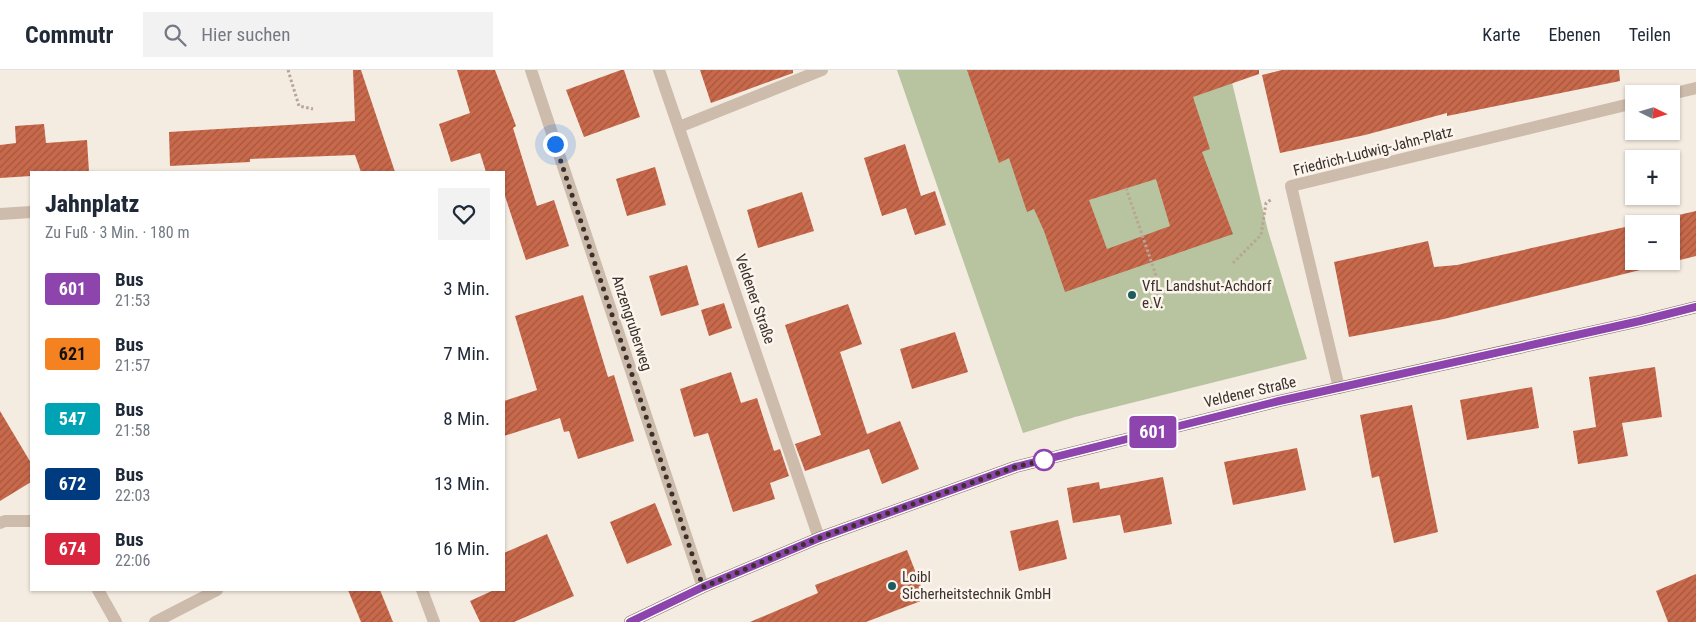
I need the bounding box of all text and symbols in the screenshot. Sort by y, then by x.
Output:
search box [143,12,493,57]
text: Commutr [25,21,113,49]
icon: search [161,21,189,49]
text: Hier suchen [201,23,290,46]
text: Karte [1482,24,1521,45]
text: Ebenen [1549,24,1601,45]
text: Teilen [1629,24,1671,45]
north arrow [1625,85,1680,140]
map controls [1625,85,1680,270]
street label: Friedrich-Ludwig-Jahn-Platz [1291,122,1455,180]
your location [543,132,568,157]
button: + [1625,150,1680,205]
button: heart [438,188,490,240]
text: Jahnplatz [45,190,139,218]
button: − [1625,215,1680,270]
text: Zu Fuß · 3 Min. · 180 m [45,223,189,242]
street label: Veldener Straße [731,252,779,346]
text: Bus [115,268,144,291]
street label: Anzengruberweg [608,273,656,373]
text: 3 Min. [443,277,490,300]
place label: VfL Landshut-Achdorf e.V. [1142,277,1272,312]
text: 601 [59,278,86,299]
marker: VfL Landshut-Achdorf e.V. [1126,289,1138,301]
text: 21:53 [115,291,150,310]
text: Bus [115,333,144,356]
text: 7 Min. [443,342,490,365]
text: 621 [59,343,86,364]
text: 21:57 [115,356,150,375]
street label: Veldener Straße [1202,373,1298,411]
text: Bus [115,398,144,421]
text: 8 Min. [443,407,490,430]
text: 547 [59,408,86,429]
line badge: 601 [1124,416,1182,448]
text: 21:58 [115,421,150,440]
text: 601 [1139,421,1167,442]
unlabelled marker [1033,449,1055,471]
text: Bus [115,463,144,486]
text: 13 Min. [434,472,490,495]
text: 672 [59,473,86,494]
text: 22:03 [115,486,150,505]
text: Bus [115,528,144,551]
text: 16 Min. [434,537,490,560]
text: 674 [59,538,86,559]
text: 22:06 [115,551,150,570]
place label: Loibl Sicherheitstechnik GmbH [902,568,1051,603]
marker: Loibl Sicherheitstechnik GmbH [886,580,898,592]

